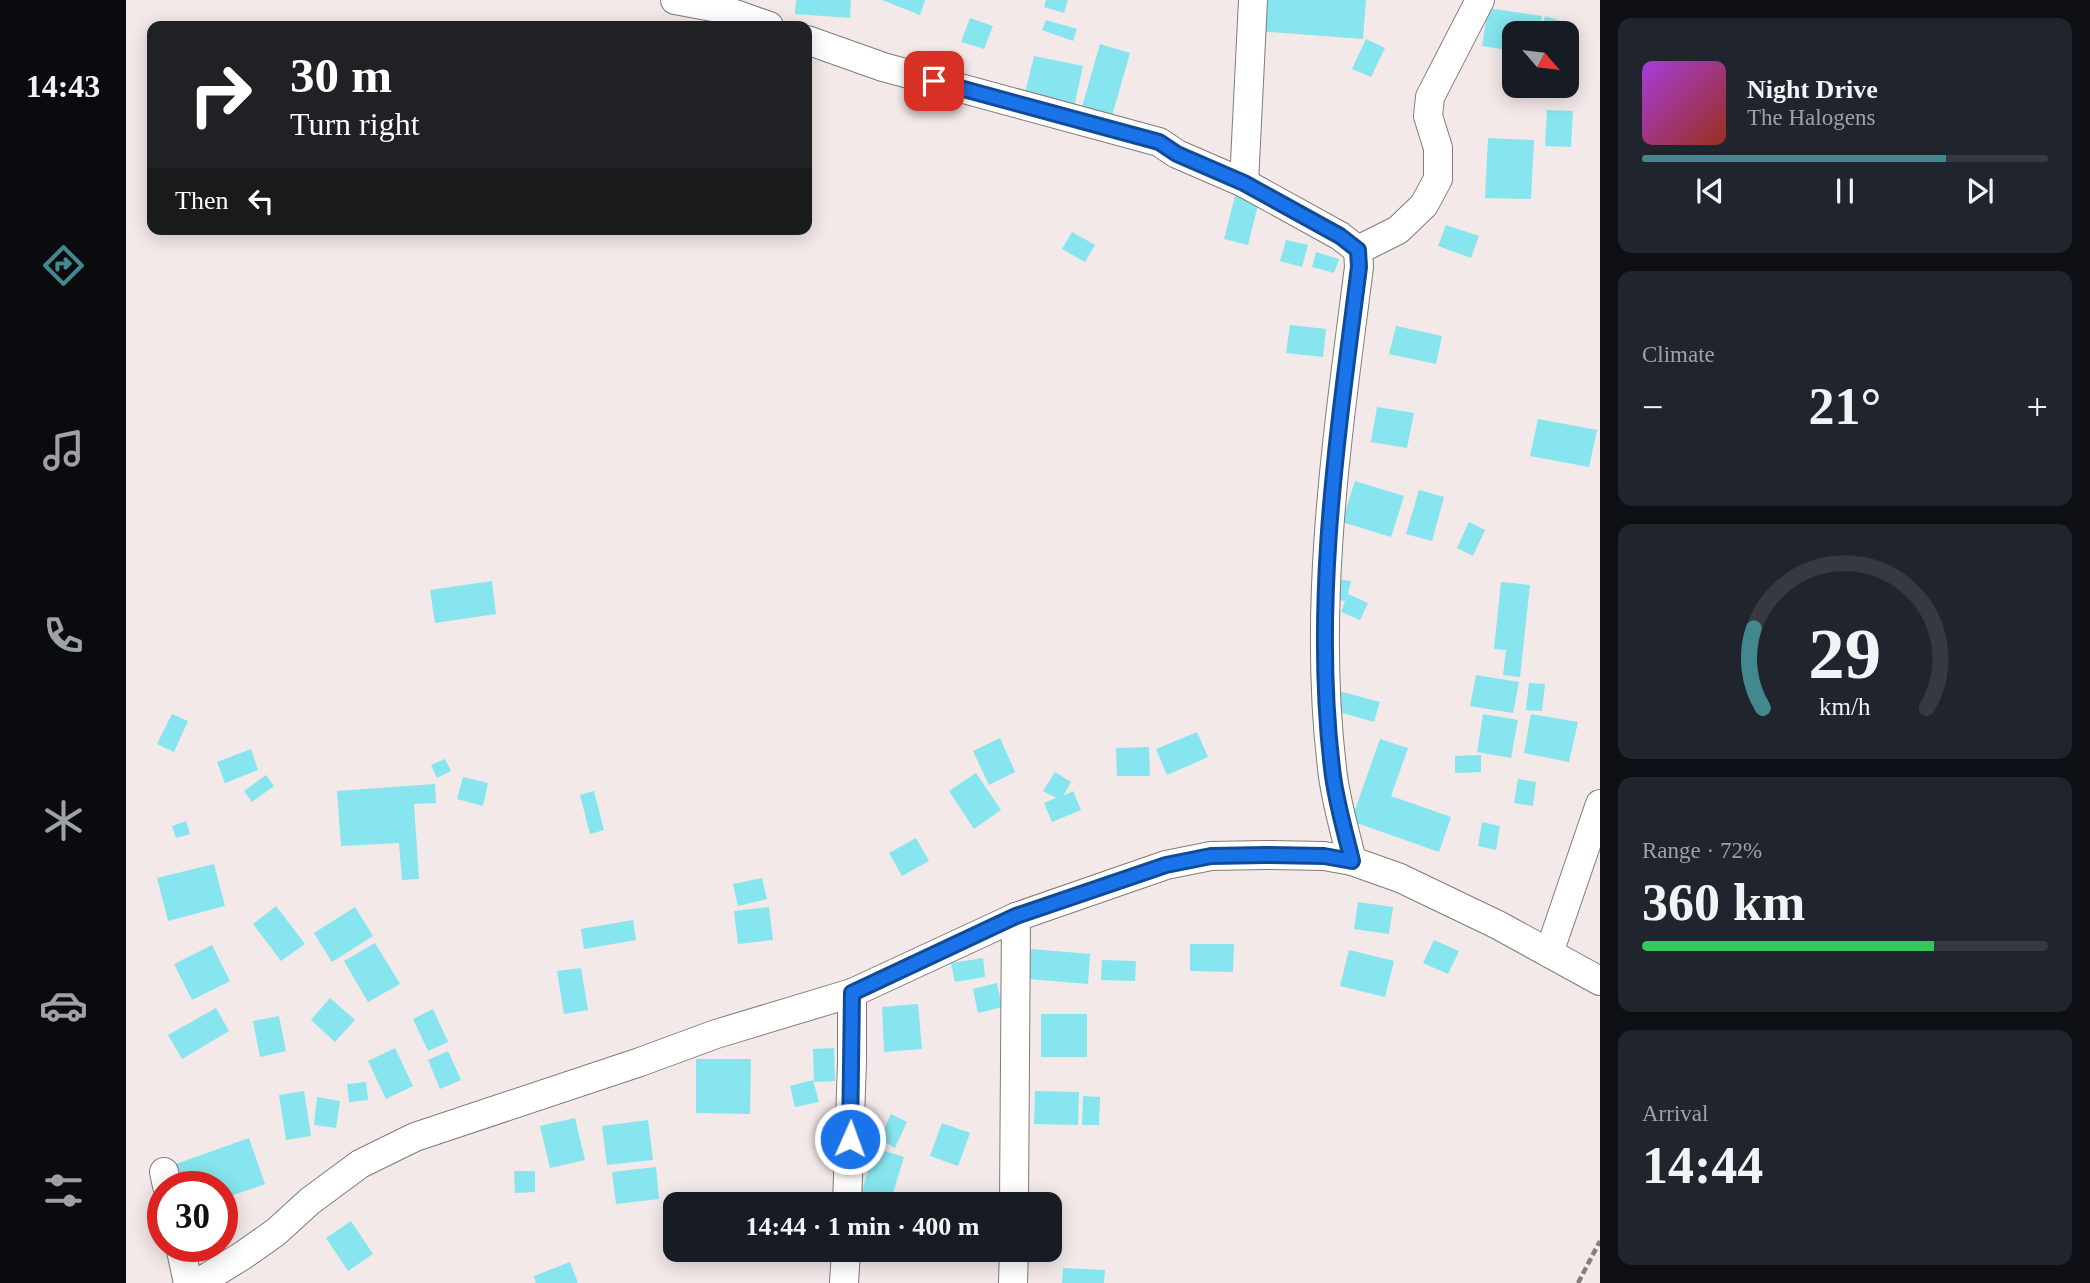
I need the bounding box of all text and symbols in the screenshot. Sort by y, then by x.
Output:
north arrow [1502,21,1578,98]
map controls [1502,21,1579,98]
text: 30 m [290,48,392,103]
icon: right [175,49,266,140]
pin [904,51,964,111]
icon: arrive [915,62,953,100]
text: 14:43 [26,68,100,104]
text: Night Drive [1747,75,1878,104]
text: The Halogens [1747,105,1875,130]
text: Turn right [290,106,420,142]
icon: previous [1691,172,1729,210]
icon: pause [1826,172,1864,210]
icon: next [1961,172,1999,210]
icon: left [242,182,280,220]
text: Then [175,186,228,215]
icon: directions [39,241,88,290]
text: Climate [1642,342,1715,367]
text: 21° [1809,378,1881,435]
text: − [1642,386,1663,428]
text: + [2027,386,2048,428]
icon: music [39,426,88,475]
icon: phone [39,611,88,660]
text: 29 [1809,613,1881,694]
text: km/h [1819,692,1871,719]
icon: climate [39,796,88,845]
text: Range · 72% [1642,838,1762,863]
text: 360 km [1642,874,1805,931]
icon: car [39,981,88,1030]
text: Arrival [1642,1101,1708,1126]
position arrow [813,1102,887,1176]
text: 14:44 [1642,1137,1763,1194]
icon: filters [39,1166,88,1215]
speed limit sign: 30 [147,1171,238,1262]
text: 14:44 · 1 min · 400 m [746,1212,980,1241]

